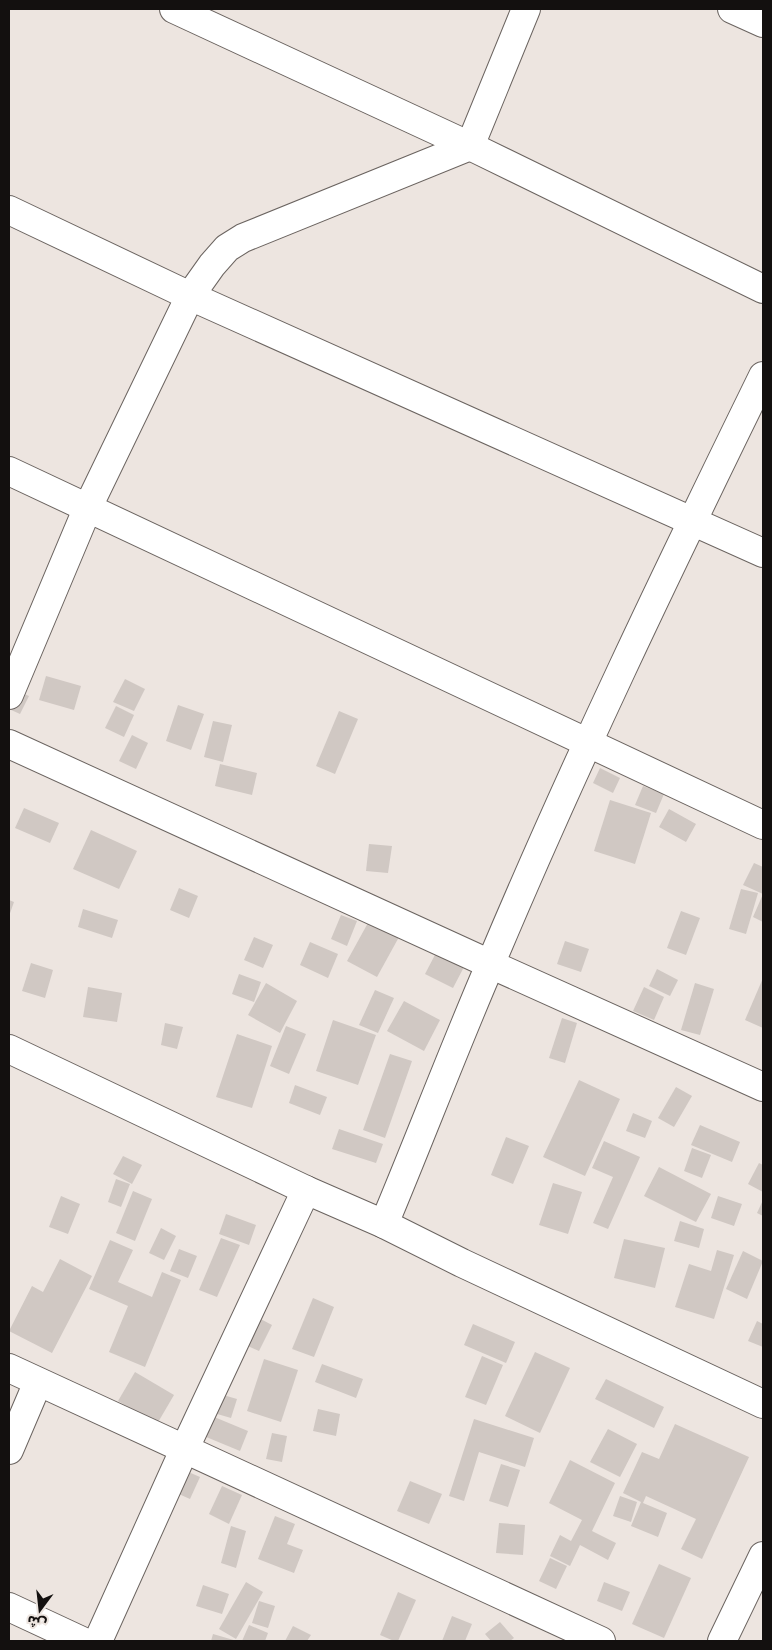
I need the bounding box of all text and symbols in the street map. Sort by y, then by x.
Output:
north arrow [15,1585,65,1635]
text: ش [25,1612,48,1634]

